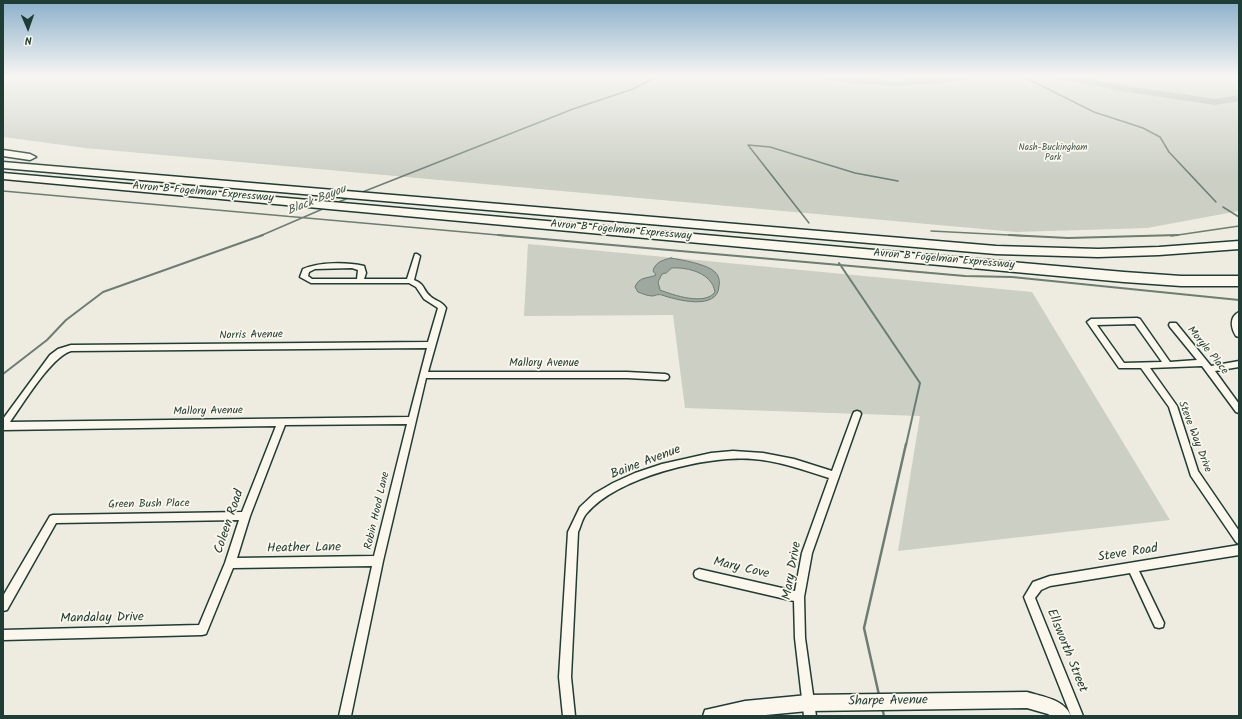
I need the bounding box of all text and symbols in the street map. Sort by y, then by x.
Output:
north arrow [8,8,48,48]
text: N [25,31,32,49]
park label: Nash-Buckingham Park [1019,143,1087,164]
street label: Avron B Fogelman Expressway [132,180,274,206]
water label: Black Bayou [286,183,348,219]
street label: Avron B Fogelman Expressway [550,218,692,244]
street label: Avron B Fogelman Expressway [873,247,1015,273]
street label: Moryle Place [1184,324,1230,378]
street label: Norris Avenue [219,329,283,343]
street label: Mallory Avenue [509,357,579,371]
street label: Steve Way Drive [1174,399,1214,475]
street label: Mallory Avenue [173,405,243,419]
street label: Baine Avenue [609,443,683,483]
street label: Robin Hood Lane [363,471,393,551]
street label: Coleen Road [212,488,248,556]
street label: Green Bush Place [108,498,190,512]
street label: Heather Lane [267,541,341,557]
street label: Mary Drive [780,541,806,601]
street label: Steve Road [1097,542,1159,566]
street label: Mary Cove [711,555,771,583]
street label: Ellsworth Street [1042,607,1090,695]
street label: Mandalay Drive [60,610,144,628]
street label: Sharpe Avenue [848,694,928,710]

